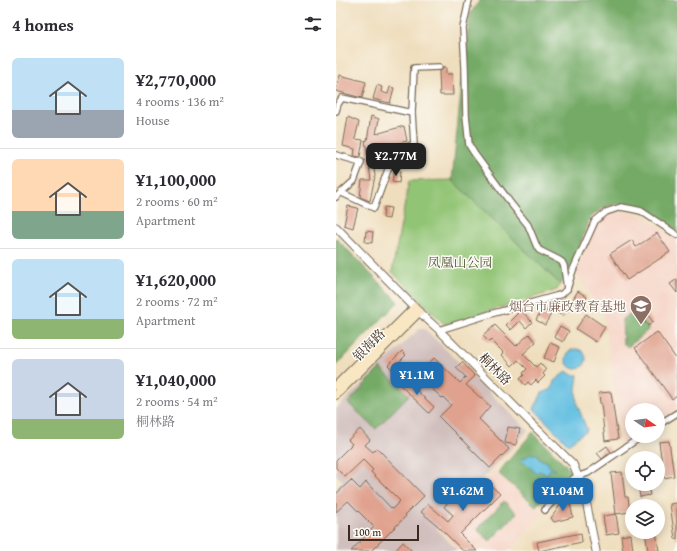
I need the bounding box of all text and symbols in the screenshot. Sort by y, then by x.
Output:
text: 4 homes [12,12,74,37]
icon: filters [302,13,324,35]
text: ¥2,770,000 [136,67,216,92]
icon: home [44,74,92,122]
text: 4 rooms · 136 m² [136,92,224,111]
text: House [136,111,170,130]
pin: ¥2.77M [363,143,429,177]
text: ¥2.77M [375,146,417,165]
text: ¥1,100,000 [136,167,216,192]
icon: home [44,175,92,223]
text: 2 rooms · 60 m² [136,192,218,211]
text: Apartment [136,211,196,230]
park label: 凤凰山公园 [427,253,493,272]
text: ¥1,620,000 [136,267,216,292]
icon: home [44,275,92,323]
text: 2 rooms · 72 m² [136,292,218,311]
school or university icon: 烟台市廉政教育基地 [628,293,654,326]
place label: 烟台市廉政教育基地 [509,297,626,316]
text: Apartment [136,311,196,330]
street label: 银海路 [348,324,390,366]
street label: 桐林路 [474,348,516,390]
pin: ¥1.1M [389,362,445,396]
text: ¥1.1M [399,365,435,384]
text: ¥1,040,000 [136,367,216,392]
icon: home [44,375,92,423]
text: 2 rooms · 54 m² [136,392,218,411]
north arrow [625,403,665,443]
map controls [625,403,665,539]
text: 桐林路 [136,412,175,431]
button: locate [625,451,665,491]
pin: ¥1.62M [430,478,496,512]
pin: ¥1.04M [530,478,596,512]
text: ¥1.62M [442,481,484,500]
text: ¥1.04M [542,481,584,500]
button: layers [625,499,665,539]
scale bar [348,523,419,542]
text: 100 m [354,524,381,540]

